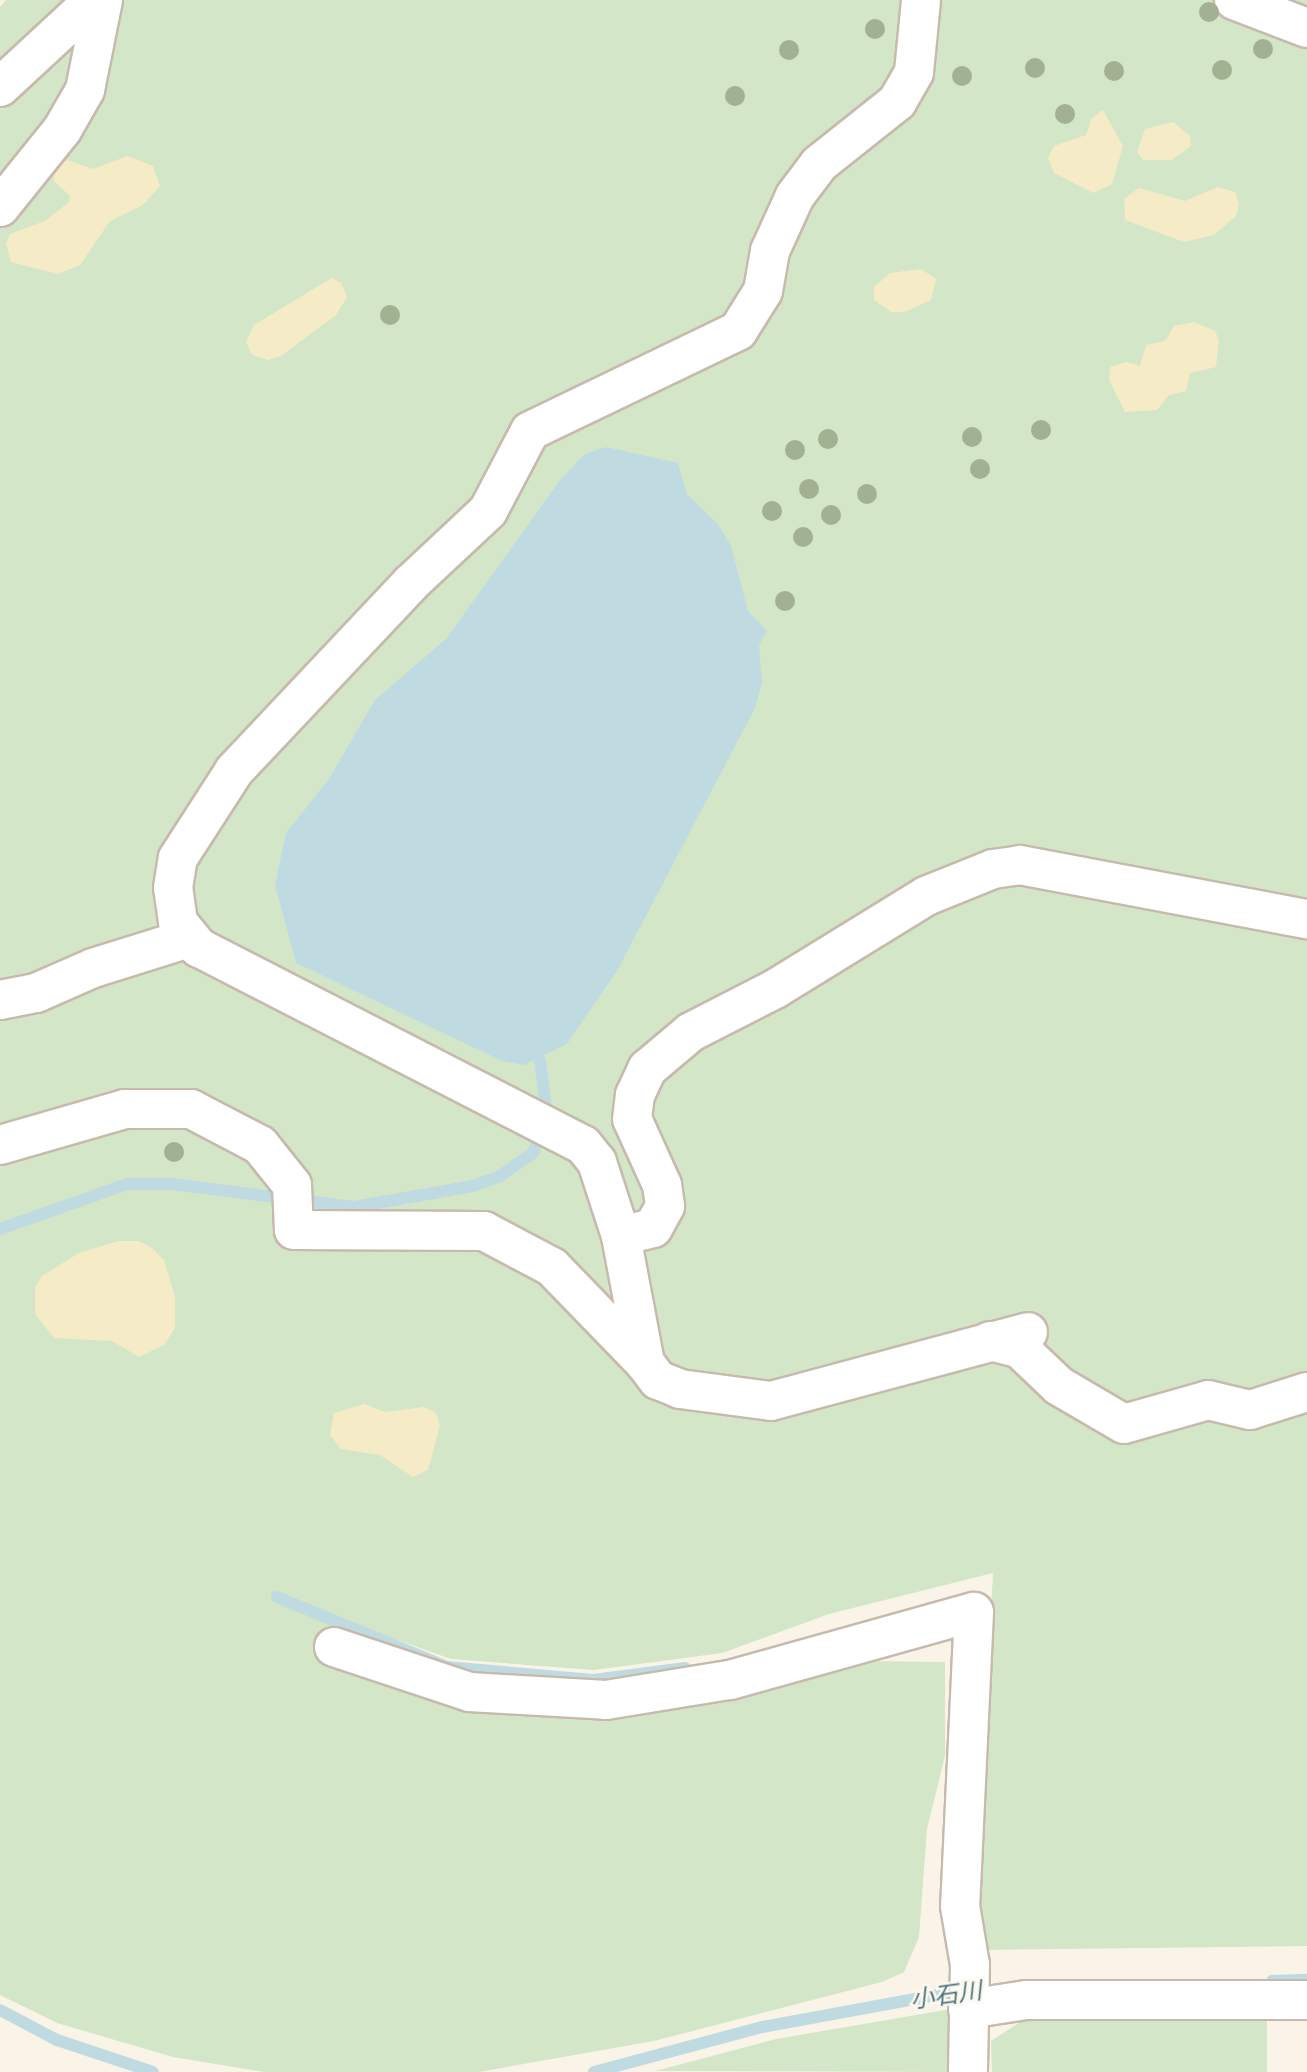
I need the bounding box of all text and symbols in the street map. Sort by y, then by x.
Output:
water label: 小石川 [908,1976,984,2014]

